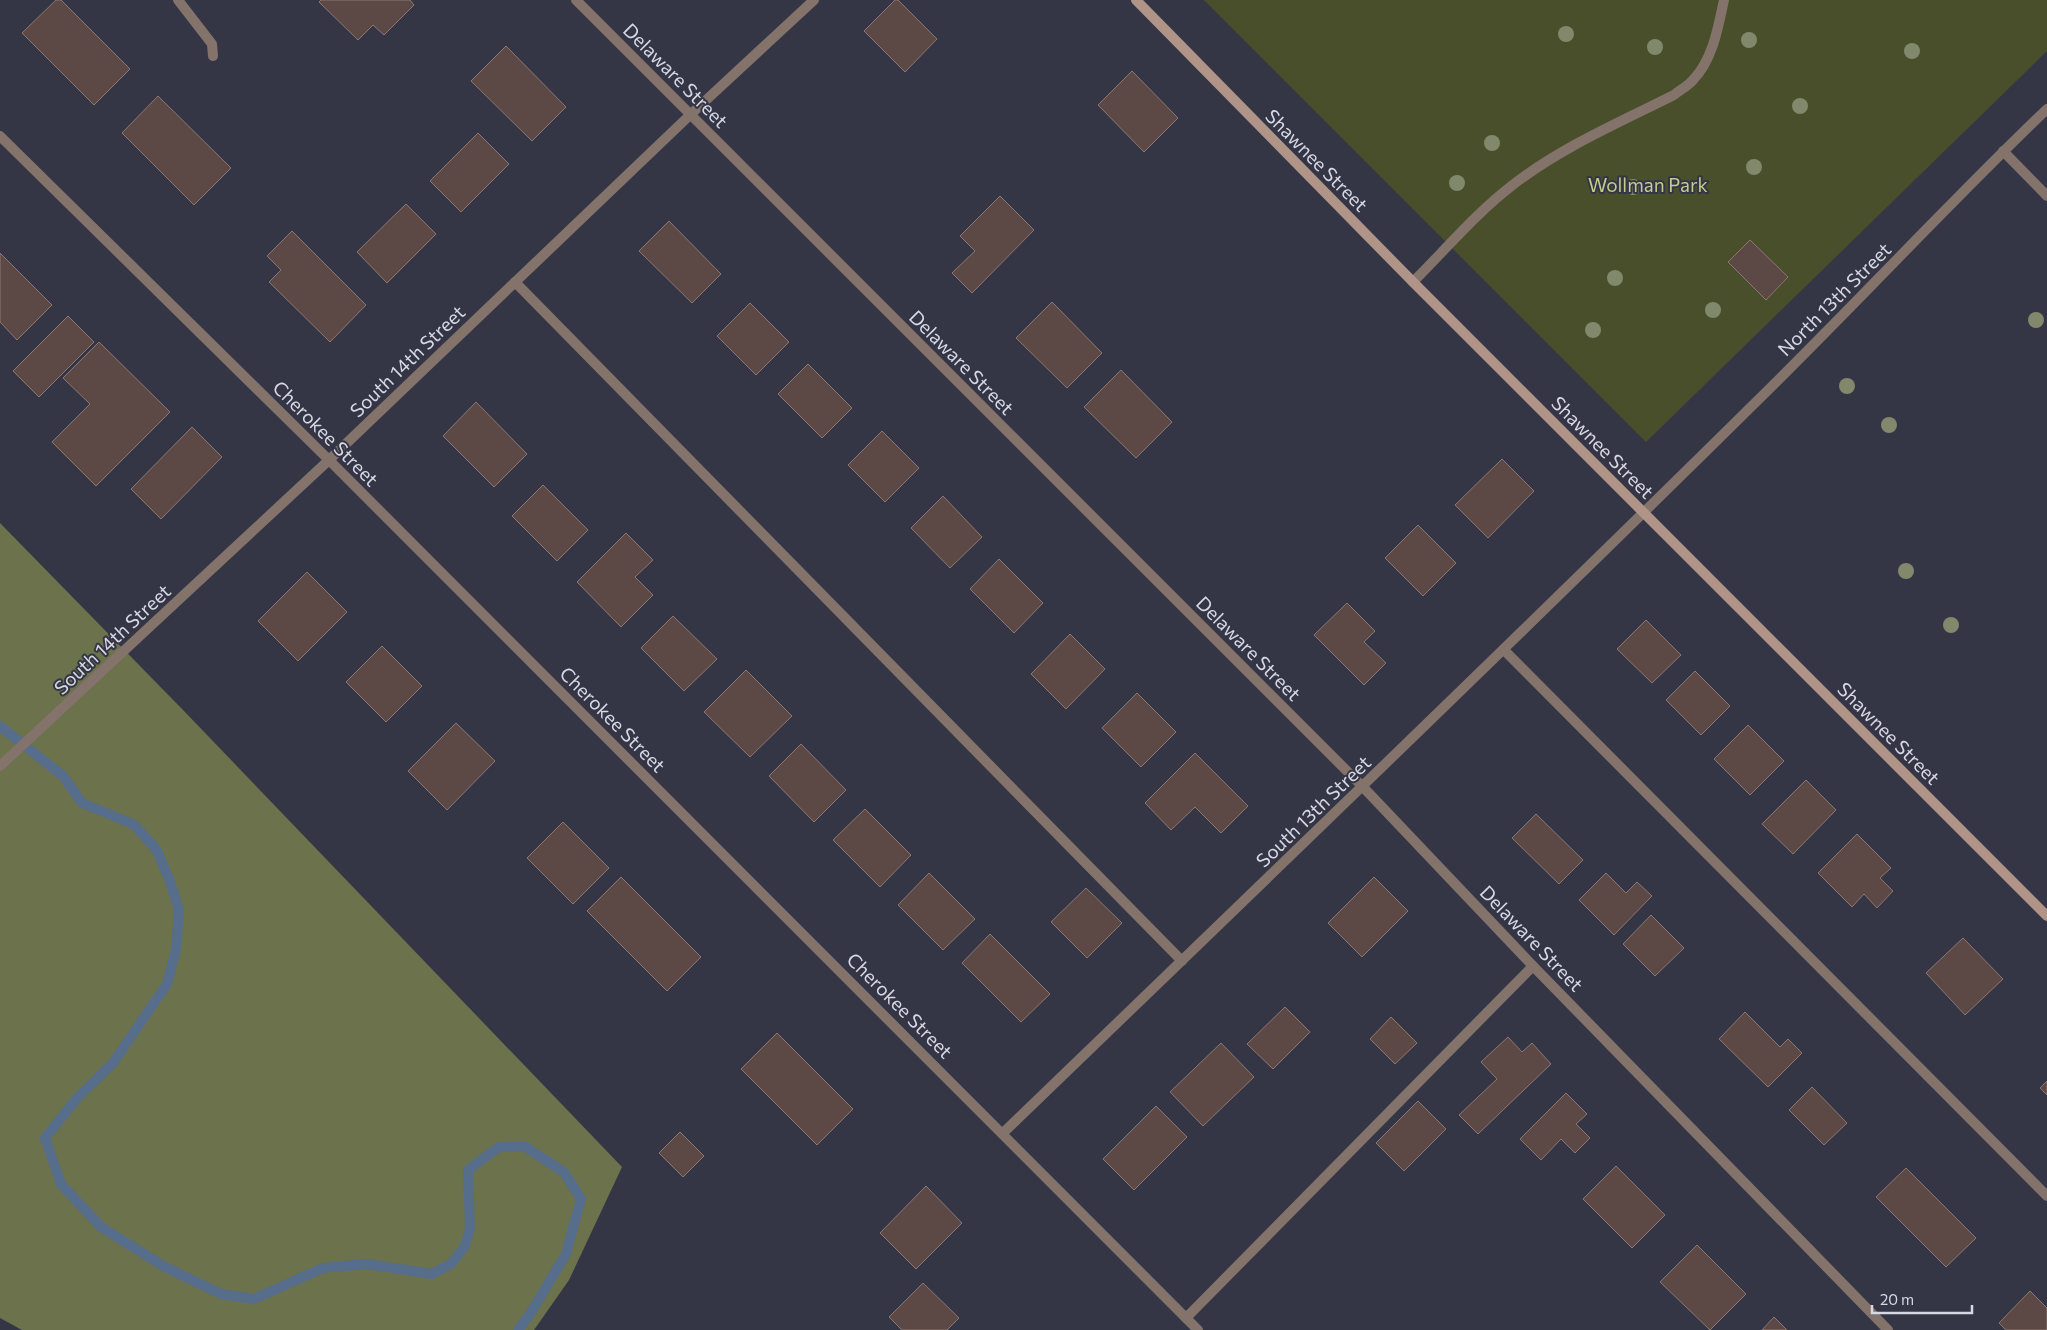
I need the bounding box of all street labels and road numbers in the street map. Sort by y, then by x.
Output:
street label: Delaware Street [619,18,733,132]
street label: Shawnee Street [1261,104,1373,216]
street label: North 13th Street [1773,237,1896,360]
street label: South 14th Street [345,300,469,422]
street label: Delaware Street [905,305,1019,419]
street label: Cherokee Street [268,375,384,491]
street label: Shawnee Street [1547,391,1659,503]
street label: South 14th Street [49,579,175,699]
street label: Delaware Street [1192,591,1306,705]
street label: Cherokee Street [555,661,671,777]
street label: Shawnee Street [1833,677,1945,789]
street label: South 13th Street [1251,750,1375,872]
street label: Delaware Street [1476,880,1588,996]
street label: Cherokee Street [842,947,958,1063]

